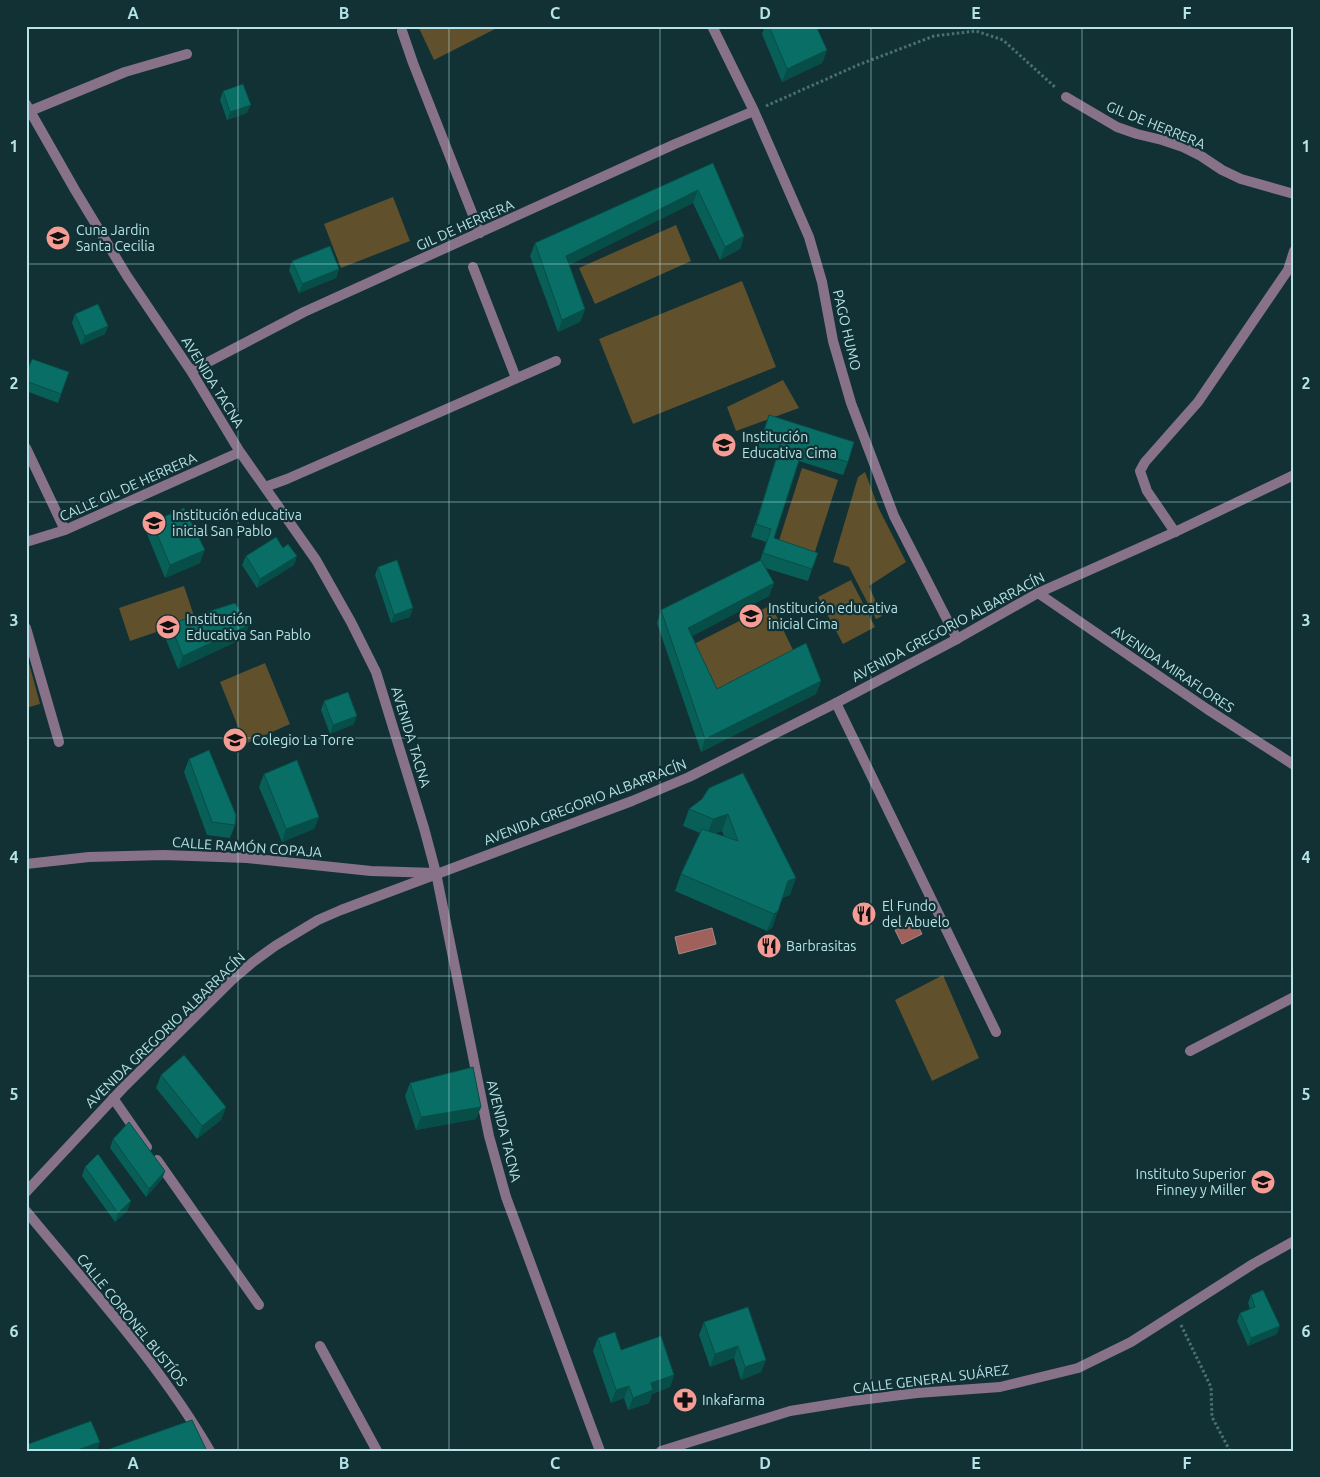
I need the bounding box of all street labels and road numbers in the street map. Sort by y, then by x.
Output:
street label: GIL DE HERRERA [1104,98,1208,152]
street label: GIL DE HERRERA [414,196,516,254]
street label: PAGO HUMO [830,288,864,372]
street label: AVENIDA TACNA [179,333,247,431]
street label: CALLE GIL DE HERRERA [57,449,199,525]
street label: AVENIDA GREGORIO ALBARRACÍN [848,568,1047,685]
street label: AVENIDA MIRAFLORES [1109,622,1237,716]
street label: AVENIDA TACNA [388,685,434,789]
street label: AVENIDA GREGORIO ALBARRACÍN [481,755,689,848]
street label: CALLE RAMÓN COPAJA [171,833,323,860]
street label: AVENIDA GREGORIO ALBARRACÍN [81,948,248,1111]
street label: AVENIDA TACNA [484,1078,524,1184]
street label: CALLE CORONEL BUSTÍOS [74,1250,191,1389]
street label: CALLE GENERAL SUÁREZ [852,1360,1010,1397]

